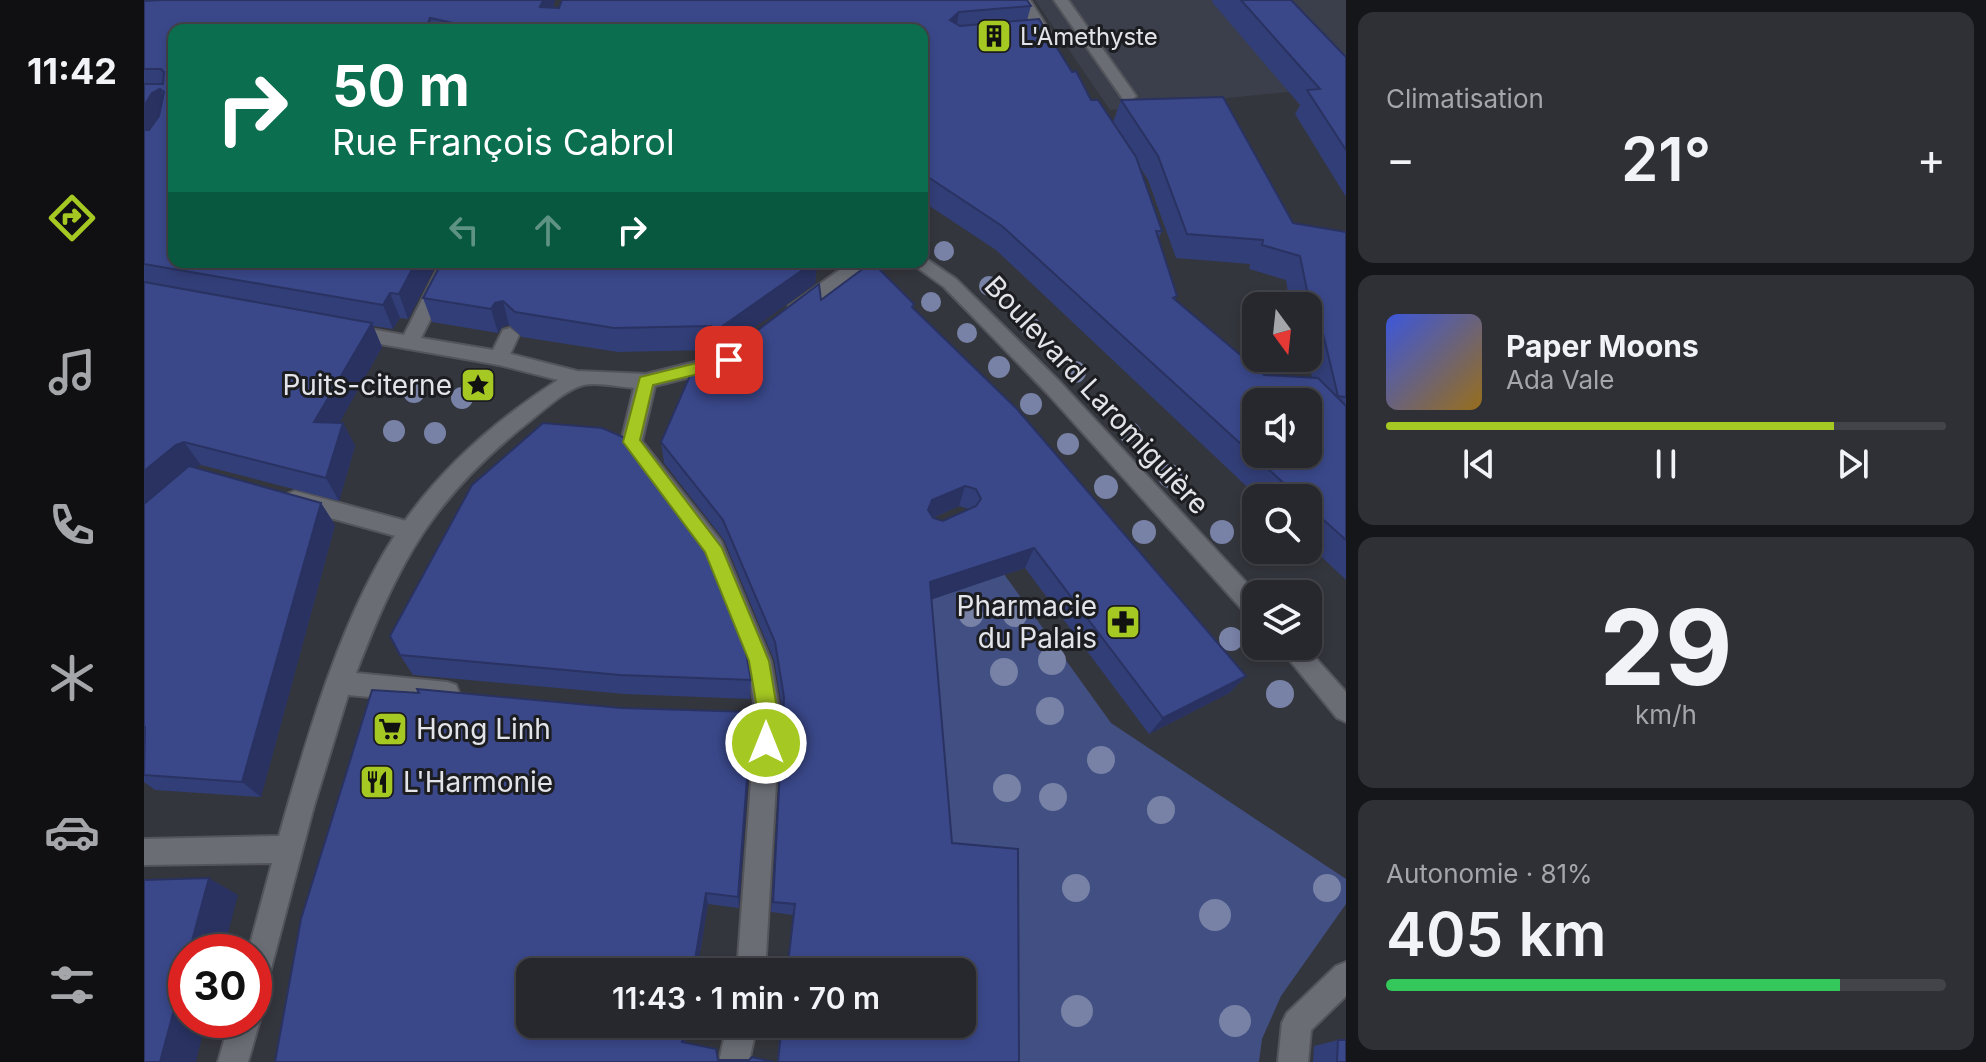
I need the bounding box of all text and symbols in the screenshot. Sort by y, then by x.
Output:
building icon: L'Amethyste [975,17,1013,55]
place label: L'Amethyste [1020,22,1158,51]
text: 11:42 [27,49,117,93]
text: 50 m [332,52,470,120]
icon: right [200,56,304,160]
text: Climatisation [1386,83,1544,114]
text: Rue François Cabrol [332,120,675,164]
text: 21° [1621,123,1711,195]
text: − [1386,132,1415,186]
text: + [1917,132,1946,186]
icon: directions [44,190,100,246]
icon: left [442,208,486,252]
icon: ahead [526,208,570,252]
icon: right [610,208,654,252]
street label: Boulevard Laromiguière [978,269,1216,521]
north arrow [1242,292,1322,372]
map controls [1242,292,1322,660]
pin [695,326,763,394]
text: Paper Moons [1506,328,1699,364]
icon: arrive [707,338,751,382]
icon: music [44,344,100,400]
text: Ada Vale [1506,364,1614,395]
place icon: Puits-citerne [459,366,497,404]
place label: Puits-citerne [282,368,452,402]
button: sound [1242,388,1322,468]
icon: previous [1457,442,1501,486]
icon: pause [1644,442,1688,486]
icon: next [1831,442,1875,486]
button: search [1242,484,1322,564]
icon: phone [44,497,100,553]
button: layers [1242,580,1322,660]
text: 29 [1599,584,1733,710]
place label: Pharmacie du Palais [957,589,1097,655]
pharmacy icon: Pharmacie du Palais [1104,603,1142,641]
icon: climate [44,650,100,706]
text: km/h [1635,699,1697,730]
position arrow [724,701,808,785]
supermarket icon: Hong Linh [371,710,409,748]
place label: Hong Linh [416,712,551,746]
restaurant icon: L'Harmonie [358,763,396,801]
place label: L'Harmonie [403,765,553,799]
icon: car [44,804,100,860]
text: Autonomie · 81% [1386,858,1593,889]
text: 405 km [1386,898,1607,970]
speed limit sign: 30 [168,934,272,1038]
icon: filters [44,957,100,1013]
text: 11:43 · 1 min · 70 m [612,980,880,1016]

